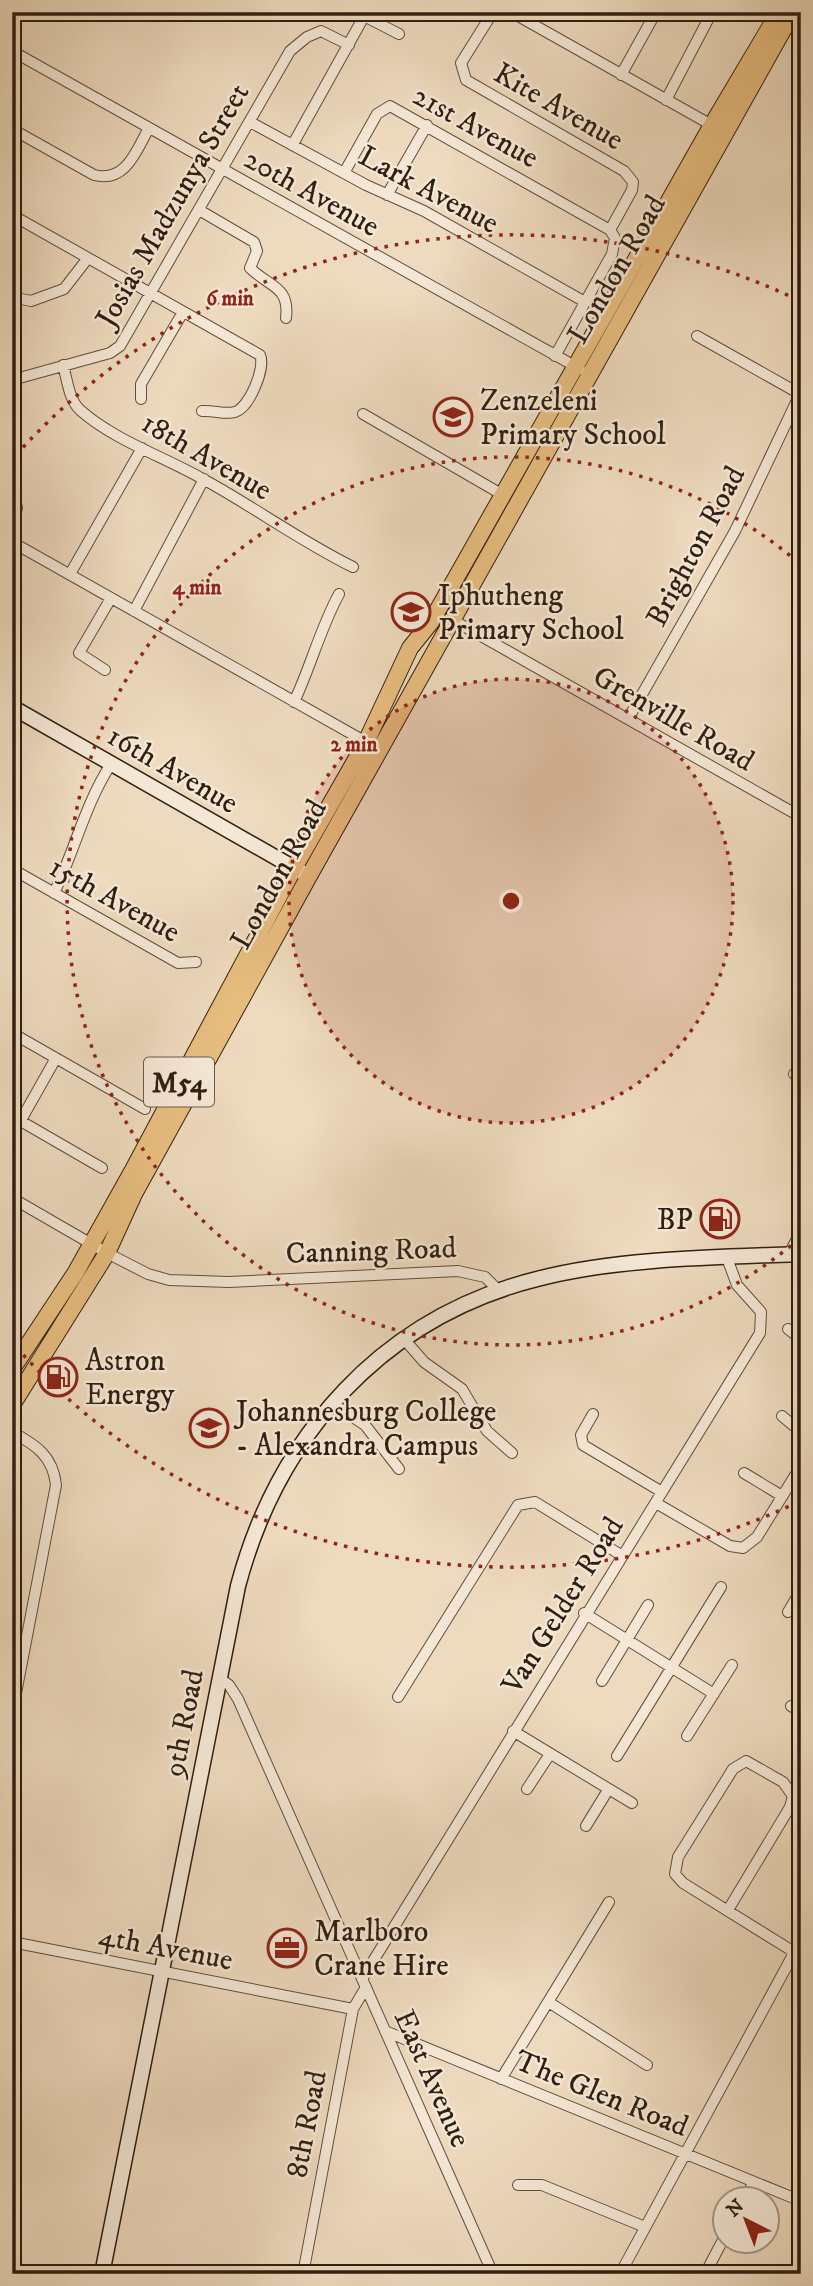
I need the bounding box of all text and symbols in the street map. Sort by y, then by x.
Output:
street label: Kite Avenue [487,55,630,159]
street label: Josias Madzunya Street [87,77,258,337]
street label: 21st Avenue [406,78,545,177]
street label: Lark Avenue [352,138,505,243]
street label: 20th Avenue [237,141,385,246]
street label: London Road [560,189,675,351]
text: 6 min [206,286,255,312]
place label: Zenzeleni Primary School [480,383,666,454]
school or university icon: Zenzeleni Primary School [432,396,474,438]
street label: 18th Avenue [135,405,278,509]
street label: Brighton Road [639,460,754,633]
text: 4 min [173,575,222,601]
place label: Iphutheng Primary School [438,578,624,649]
school or university icon: Iphutheng Primary School [390,591,432,633]
street label: Grenville Road [586,658,760,780]
street label: 16th Avenue [100,718,244,823]
text: 2 min [331,732,379,758]
street label: London Road [223,793,336,956]
street label: 15th Avenue [42,849,186,951]
centre of rings [499,889,523,913]
road number: M54 [144,1058,214,1106]
fuel station icon: BP [699,1198,741,1240]
place label: BP [657,1202,693,1239]
street label: Canning Road [285,1230,457,1273]
place label: Astron Energy [85,1343,175,1414]
fuel station icon: Astron Energy [37,1356,79,1398]
place label: Johannesburg College - Alexandra Campus [233,1394,497,1465]
school or university icon: Johannesburg College - Alexandra Campus [188,1407,230,1449]
street label: Van Gelder Road [494,1511,632,1702]
street label: 9th Road [156,1666,213,1782]
place label: Marlboro Crane Hire [314,1914,449,1985]
street label: 4th Avenue [96,1917,236,1980]
office icon: Marlboro Crane Hire [266,1927,308,1969]
street label: East Avenue [385,2004,478,2153]
street label: The Glen Road [509,2043,694,2146]
street label: 8th Road [279,2067,336,2181]
north arrow [712,2184,782,2254]
text: N [722,2194,749,2222]

